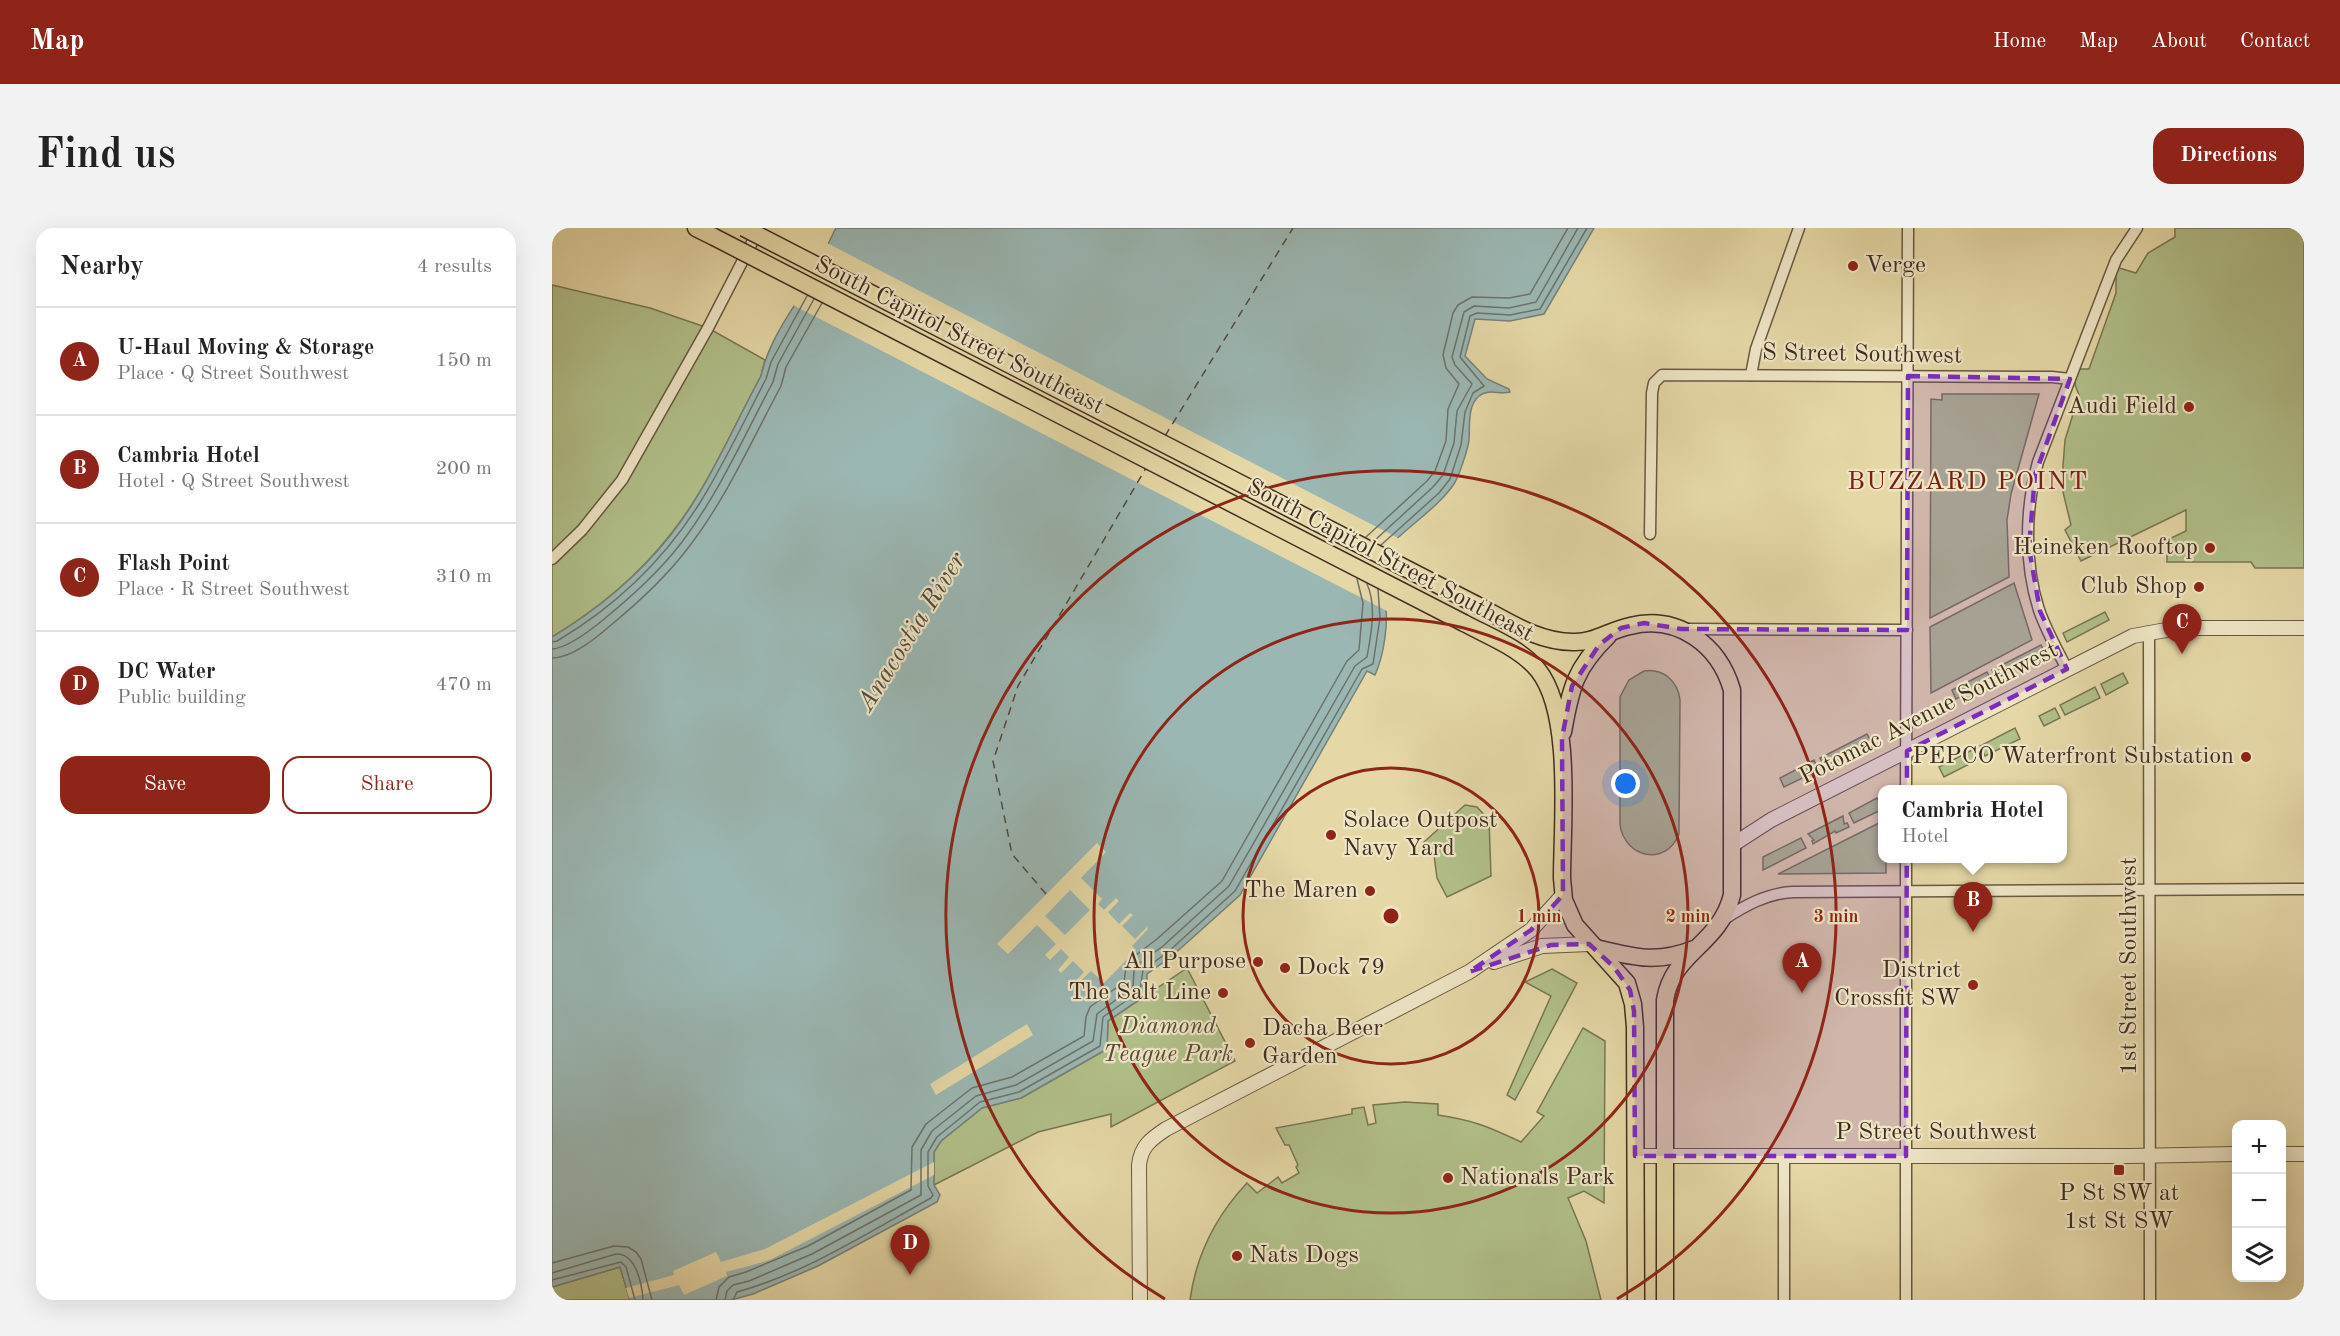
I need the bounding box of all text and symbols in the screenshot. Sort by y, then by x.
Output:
text: Map [30,28,84,56]
text: Home [1993,31,2046,52]
text: Map [2079,31,2118,52]
text: About [2151,31,2207,52]
text: Contact [2240,31,2310,52]
button: Directions [2153,128,2304,184]
text: Find us [36,135,175,177]
street label: South Capitol Street Southeast [810,252,1108,420]
text: Nearby [60,254,144,280]
place label: Verge [1865,254,1926,278]
text: 4 results [417,257,492,277]
marker: Verge [1846,259,1860,273]
text: U-Haul Moving & Storage [117,337,374,359]
street label: S Street Southwest [1762,341,1962,369]
text: A [72,351,87,371]
text: 150 m [436,351,492,371]
text: Place · Q Street Southwest [117,364,349,384]
place label: Audi Field [2067,395,2177,419]
marker: Audi Field [2182,400,2196,414]
text: Cambria Hotel [117,445,260,467]
text: B [72,459,87,479]
text: 200 m [436,459,492,479]
district label: BUZZARD POINT [1847,469,2089,495]
text: Hotel · Q Street Southwest [117,472,350,492]
street label: South Capitol Street Southeast [1243,475,1537,647]
place label: Heineken Rooftop [2013,536,2198,560]
marker: Heineken Rooftop [2203,541,2217,555]
water label: Anacostia River [852,547,972,718]
text: Flash Point [117,553,230,575]
text: C [73,567,86,587]
text: 310 m [436,567,492,587]
place label: Club Shop [2080,575,2187,599]
text: Place · R Street Southwest [117,580,349,600]
marker: Club Shop [2192,580,2206,594]
pin: C [2162,604,2202,654]
street label: Potomac Avenue Southwest [1796,638,2062,790]
text: DC Water [117,661,216,683]
text: D [72,675,87,695]
text: 470 m [436,675,492,695]
text: Public building [117,688,246,708]
place label: PEPCO Waterfront Substation [1912,745,2234,769]
marker: PEPCO Waterfront Substation [2239,750,2253,764]
button: Save [60,756,270,814]
button: Share [282,756,492,814]
your location [1611,769,1640,798]
popup [1878,785,2067,863]
text: Cambria Hotel [1901,800,2044,822]
place label: Solace Outpost Navy Yard [1343,809,1498,861]
text: Hotel [1901,827,1948,847]
marker: Solace Outpost Navy Yard [1324,828,1338,842]
street label: 1st Street Southwest [2118,857,2142,1075]
place label: The Maren [1244,879,1358,903]
pin: B [1954,882,1992,932]
marker: The Maren [1363,884,1377,898]
centre of rings [1381,906,1401,926]
text: 1 min [1516,908,1562,926]
text: 2 min [1665,908,1711,926]
text: 3 min [1813,908,1859,926]
pin: A [1782,944,1822,993]
place label: All Purpose [1123,950,1246,974]
marker: All Purpose [1251,955,1265,969]
place label: Dock 79 [1297,956,1385,980]
place label: District Crossfit SW [1834,959,1961,1011]
marker: Dock 79 [1278,961,1292,975]
marker: District Crossfit SW [1966,978,1980,992]
place label: The Salt Line [1068,981,1211,1005]
marker: The Salt Line [1216,986,1230,1000]
park label: Diamond Teague Park [1103,1015,1233,1067]
place label: Dacha Beer Garden [1262,1017,1383,1069]
marker: Dacha Beer Garden [1243,1036,1257,1050]
map controls [2232,1120,2286,1282]
button: + [2232,1120,2286,1174]
street label: P Street Southwest [1835,1121,2037,1145]
marker: P St SW at 1st St SW [2112,1163,2126,1177]
place label: Nationals Park [1460,1166,1615,1190]
marker: Nationals Park [1441,1171,1455,1185]
button: − [2232,1174,2286,1228]
place label: P St SW at 1st St SW [2059,1182,2179,1234]
pin: D [890,1226,930,1275]
button: layers [2232,1228,2286,1282]
place label: Nats Dogs [1249,1244,1359,1268]
marker: Nats Dogs [1230,1249,1244,1263]

